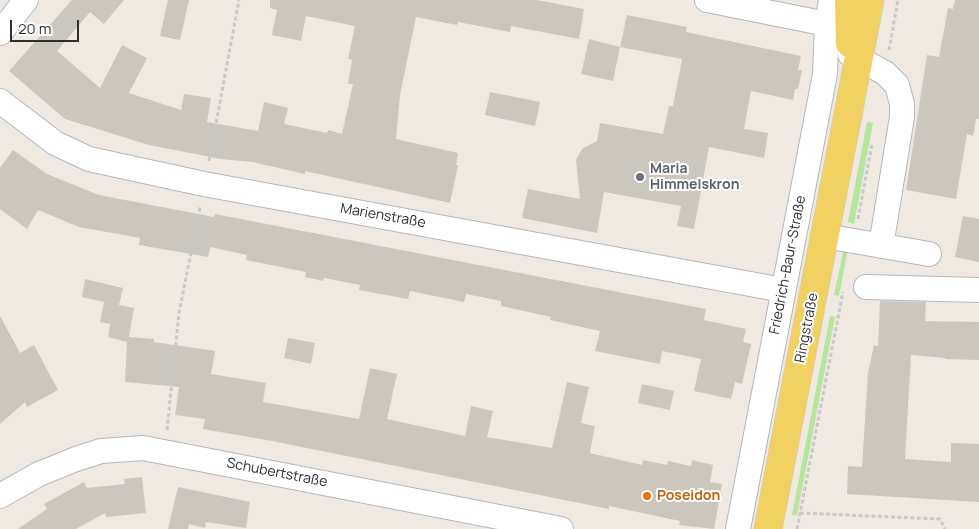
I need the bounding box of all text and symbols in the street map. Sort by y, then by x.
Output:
scale bar [12,10,81,42]
text: 20 m [18,18,51,39]
place label: Maria Himmelskron [650,161,739,193]
marker: Maria Himmelskron [634,171,646,183]
street label: Friedrich-Baur-Straße [766,194,810,336]
street label: Marienstraße [339,200,427,232]
street label: Ringstraße [792,292,822,364]
street label: Schubertstraße [225,455,329,491]
place label: Poseidon [657,488,720,504]
marker: Poseidon [641,490,653,502]

